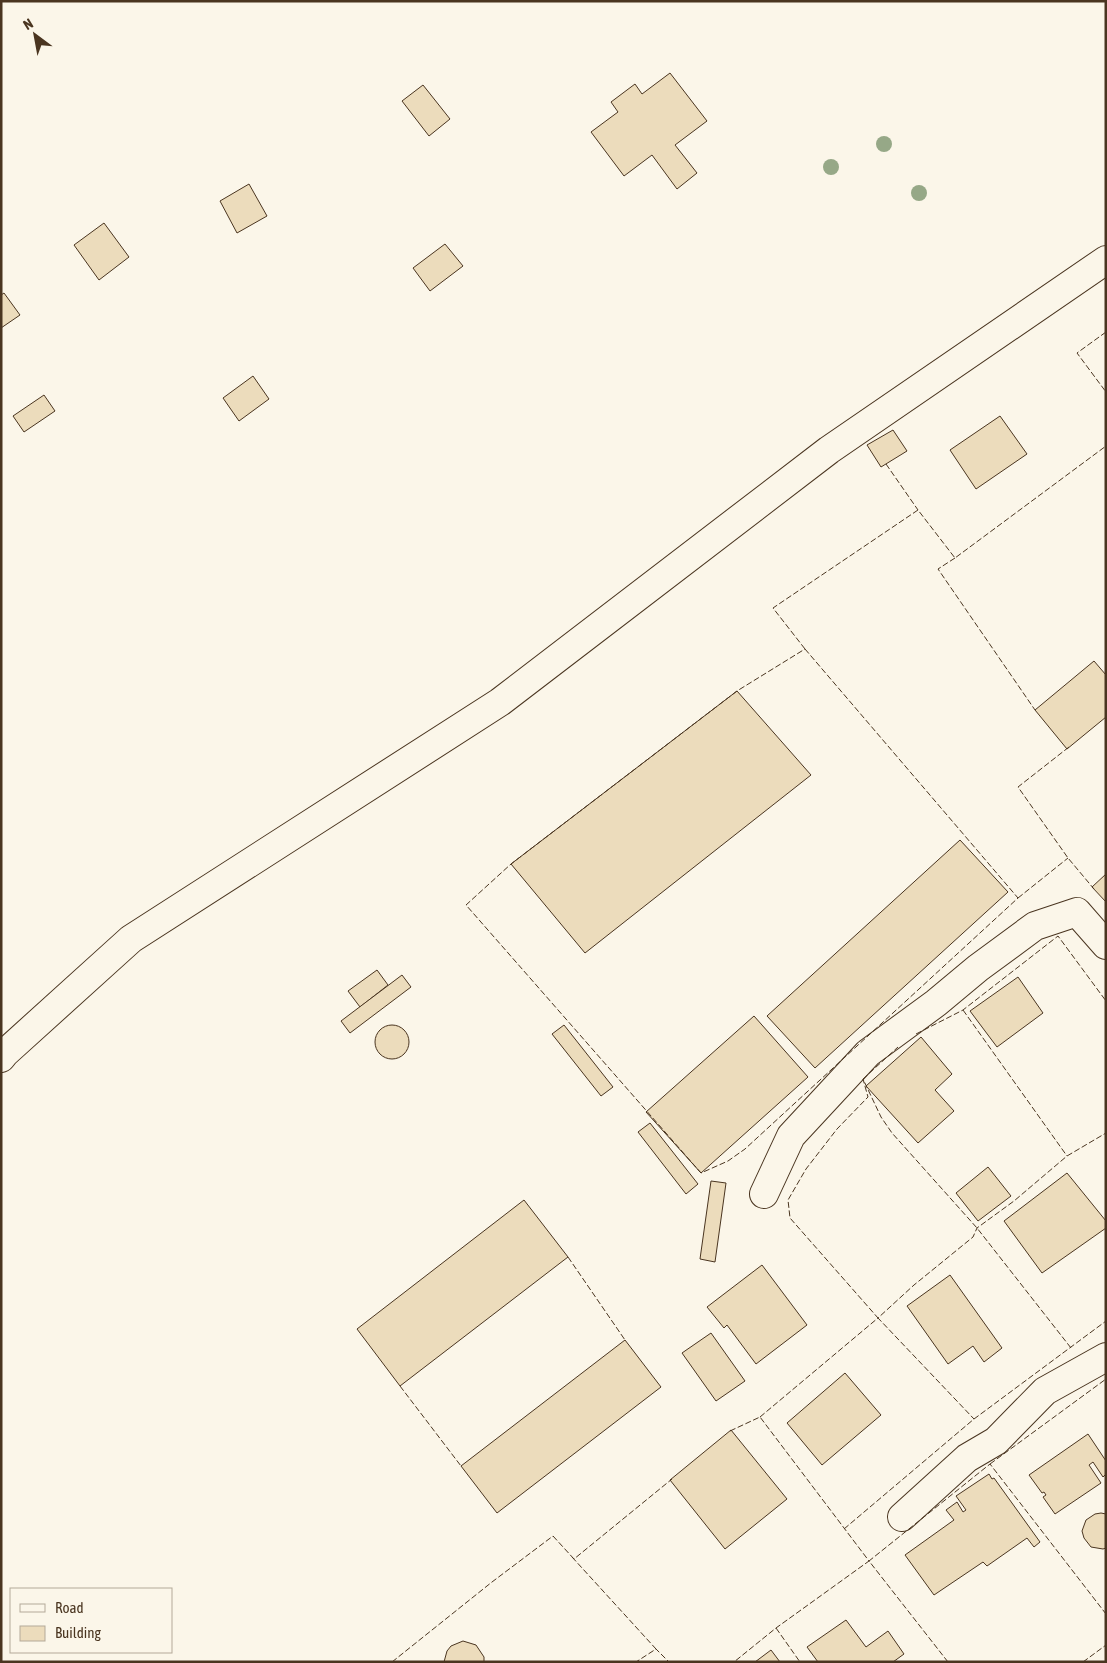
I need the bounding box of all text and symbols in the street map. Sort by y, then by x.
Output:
north arrow [10,10,60,60]
text: N [20,15,36,33]
legend [10,1588,172,1653]
text: Road [55,1599,84,1616]
text: Building [55,1624,101,1641]

